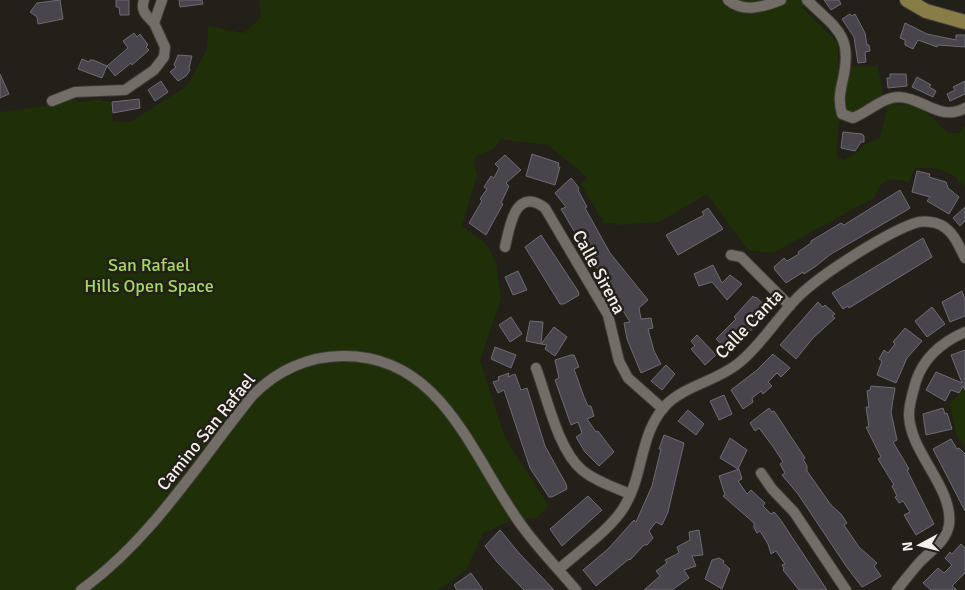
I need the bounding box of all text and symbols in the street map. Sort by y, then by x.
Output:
street label: Calle Sirena [568,226,630,318]
park label: San Rafael Hills Open Space [84,254,214,297]
street label: Calle Canta [710,285,788,363]
street label: Camino San Rafael [152,369,260,495]
north arrow [895,520,945,570]
text: N [899,541,917,552]

